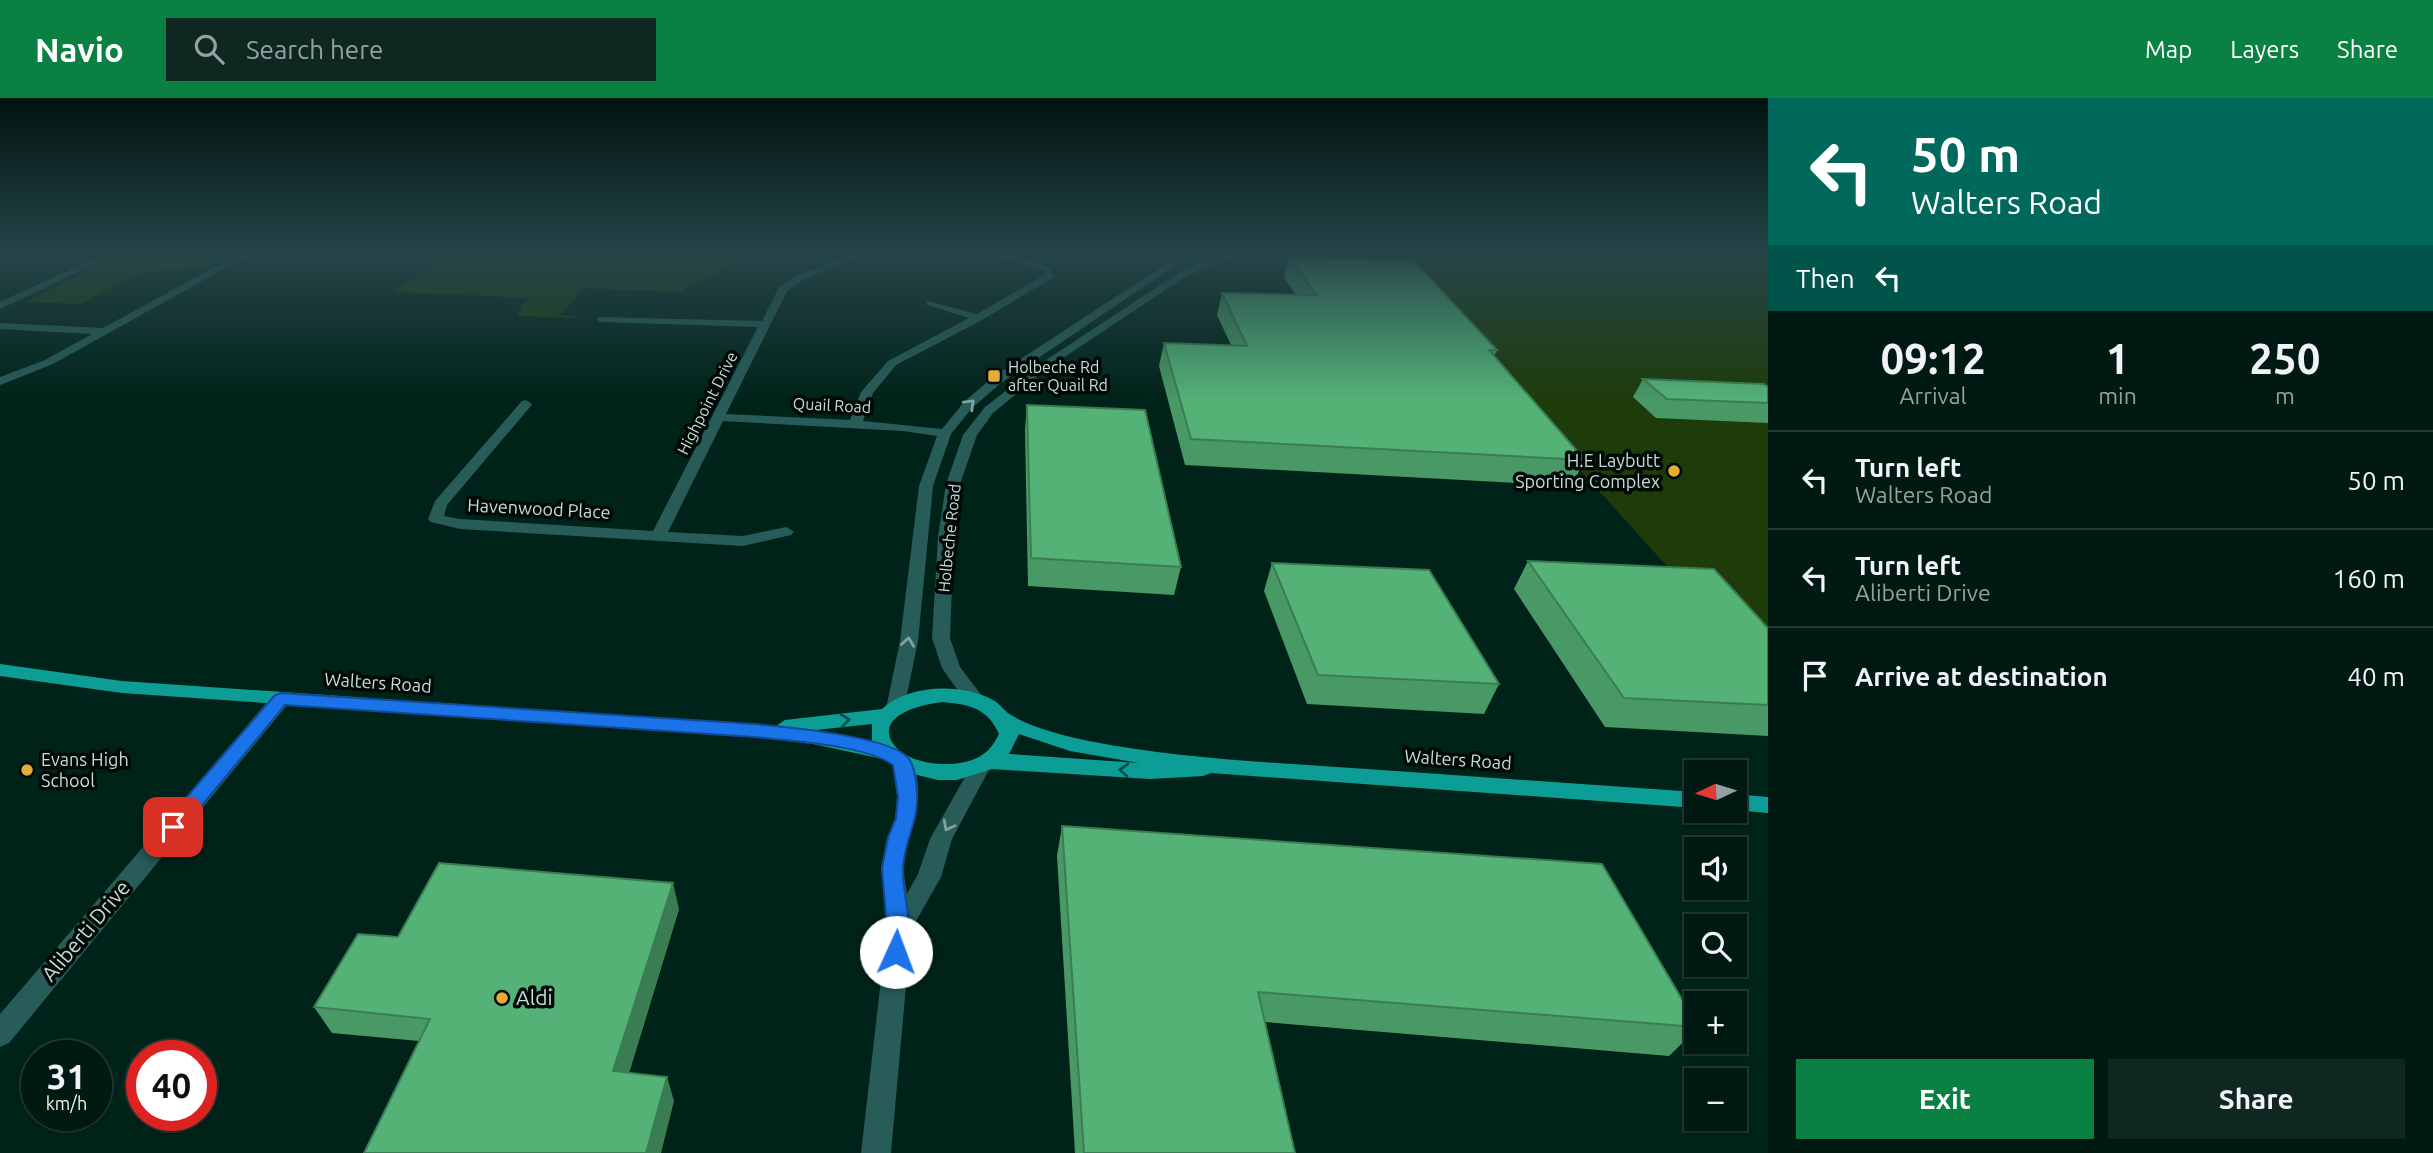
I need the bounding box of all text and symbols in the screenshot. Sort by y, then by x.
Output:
search box [166,18,656,81]
icon: search [190,30,228,68]
text: Navio [35,31,124,68]
text: Search here [246,35,383,64]
text: Map [2145,36,2192,63]
text: Layers [2230,36,2299,63]
text: Share [2337,36,2398,63]
icon: left [1796,126,1887,217]
text: 50 m [1911,126,2020,181]
text: Walters Road [1911,184,2102,220]
icon: left [1869,259,1907,297]
text: Then [1796,264,1855,293]
text: 09:12 [1881,335,1986,382]
text: 1 [2106,335,2129,382]
text: 250 [2249,335,2320,382]
street label: Highpoint Drive [673,349,741,457]
place label: Holbeche Rd after Quail Rd [1008,358,1108,394]
marker: Holbeche Rd after Quail Rd [986,368,1002,384]
text: Arrival [1900,383,1967,408]
text: min [2098,383,2137,408]
text: m [2275,383,2295,408]
street label: Quail Road [792,394,872,416]
one-way arrow [962,400,975,413]
place label: H.E Laybutt Sporting Complex [1515,450,1660,491]
text: Turn left [1855,453,1961,482]
icon: left [1796,461,1834,499]
marker: H.E Laybutt Sporting Complex [1666,463,1682,479]
text: 50 m [2347,466,2405,495]
text: Walters Road [1855,482,1992,507]
street label: Holbeche Road [934,483,964,593]
street label: Havenwood Place [467,494,611,522]
text: Turn left [1855,551,1961,580]
icon: left [1796,559,1834,597]
text: 160 m [2333,564,2405,593]
text: Aliberti Drive [1855,580,1991,605]
one-way arrow [900,636,915,648]
icon: arrive [1796,657,1834,695]
text: Arrive at destination [1855,662,2108,691]
text: 40 m [2347,662,2405,691]
street label: Walters Road [324,668,432,696]
one-way arrow [839,712,851,727]
street label: Walters Road [1404,745,1512,773]
place label: Evans High School [41,749,129,790]
north arrow [1684,760,1746,822]
map controls [1684,760,1747,1131]
marker: Evans High School [19,762,35,778]
one-way arrow [1118,762,1129,777]
pin [143,797,203,857]
icon: arrive [154,808,192,846]
one-way arrow [943,819,957,831]
button: sound [1684,837,1747,900]
street label: Aliberti Drive [36,875,134,986]
button: search [1684,914,1747,977]
position arrow [859,915,933,989]
place label: Aldi [516,985,553,1009]
marker: Aldi [494,990,510,1006]
button: + [1684,991,1747,1054]
speed limit sign: 40 [126,1040,217,1131]
text: 31 [47,1056,86,1096]
button: Exit [1796,1059,2094,1139]
button: Share [2108,1059,2405,1139]
button: − [1684,1068,1747,1131]
text: km/h [46,1093,87,1113]

